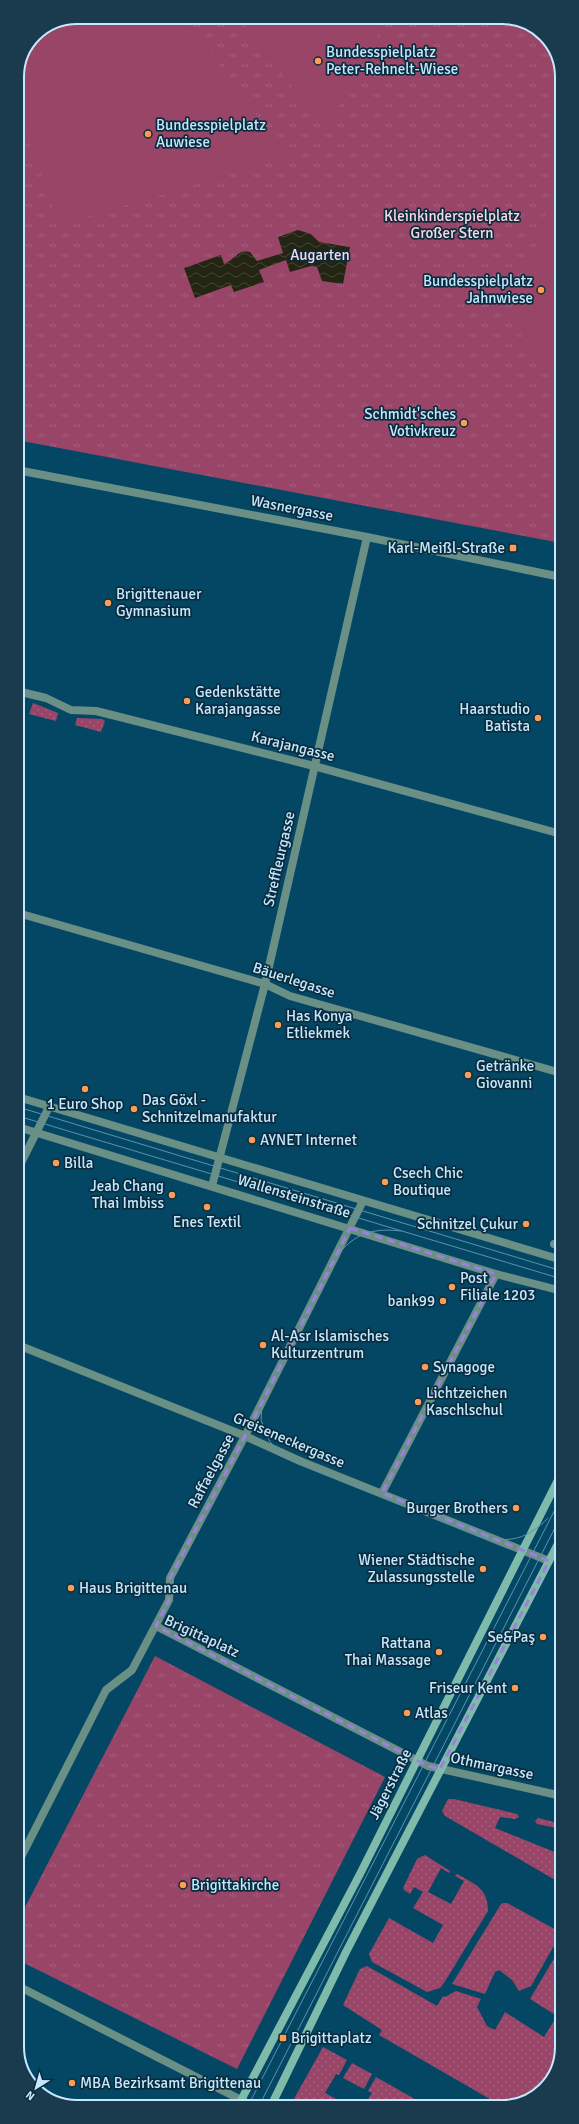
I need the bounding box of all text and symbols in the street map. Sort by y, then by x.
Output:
place label: Bundesspielplatz Peter-Rehnelt-Wiese [326,43,458,78]
marker: Bundesspielplatz Peter-Rehnelt-Wiese [313,56,323,66]
place label: Bundesspielplatz Auwiese [156,116,266,151]
marker: Bundesspielplatz Auwiese [143,129,153,139]
park label: Kleinkinderspielplatz Großer Stern [384,207,520,242]
park label: Augarten [290,246,350,264]
place label: Bundesspielplatz Jahnwiese [423,272,533,307]
marker: Bundesspielplatz Jahnwiese [536,285,546,295]
place label: Schmidt'sches Votivkreuz [364,405,456,440]
marker: Schmidt'sches Votivkreuz [459,418,469,428]
street label: Wasnergasse [249,491,335,525]
place label: Karl-Meißl-Straße [387,539,505,557]
marker: Karl-Meißl-Straße [508,543,518,553]
place label: Brigittenauer Gymnasium [116,585,202,620]
marker: Brigittenauer Gymnasium [103,598,113,608]
place label: Gedenkstätte Karajangasse [195,683,281,718]
marker: Gedenkstätte Karajangasse [182,696,192,706]
place label: Haarstudio Batista [459,700,530,735]
marker: Haarstudio Batista [533,713,543,723]
street label: Karajangasse [249,727,337,765]
street label: Streffleurgasse [259,810,299,908]
street label: Bäuerlegasse [250,958,338,1002]
place label: Has Konya Etliekmek [286,1007,352,1042]
marker: Has Konya Etliekmek [273,1020,283,1030]
place label: Getränke Giovanni [476,1057,534,1092]
marker: Getränke Giovanni [463,1070,473,1080]
marker: 1 Euro Shop [80,1084,90,1094]
place label: Das Göxl - Schnitzelmanufaktur [142,1091,277,1126]
place label: 1 Euro Shop [47,1095,123,1113]
marker: Das Göxl - Schnitzelmanufaktur [129,1104,139,1114]
place label: AYNET Internet [260,1131,357,1149]
marker: AYNET Internet [247,1135,257,1145]
place label: Billa [64,1154,93,1172]
marker: Billa [51,1158,61,1168]
place label: Csech Chic Boutique [393,1164,463,1199]
street label: Wallensteinstraße [235,1170,353,1222]
place label: Jeab Chang Thai Imbiss [90,1177,164,1212]
marker: Csech Chic Boutique [380,1177,390,1187]
marker: Jeab Chang Thai Imbiss [167,1190,177,1200]
marker: Enes Textil [202,1202,212,1212]
place label: Enes Textil [173,1213,241,1231]
place label: Schnitzel Çukur [417,1215,518,1233]
marker: Schnitzel Çukur [521,1219,531,1229]
place label: Post Filiale 1203 [460,1269,535,1304]
marker: Post Filiale 1203 [447,1282,457,1292]
place label: bank99 [388,1292,435,1310]
marker: bank99 [438,1296,448,1306]
place label: Al-Asr Islamisches Kulturzentrum [271,1327,389,1362]
marker: Al-Asr Islamisches Kulturzentrum [258,1340,268,1350]
place label: Synagoge [433,1358,495,1376]
marker: Synagoge [420,1362,430,1372]
place label: Lichtzeichen Kaschlschul [426,1384,507,1419]
marker: Lichtzeichen Kaschlschul [413,1397,423,1407]
street label: Greiseneckergasse [230,1408,348,1472]
street label: Raffaelgasse [184,1431,238,1511]
place label: Burger Brothers [406,1499,508,1517]
marker: Burger Brothers [511,1503,521,1513]
place label: Wiener Städtische Zulassungsstelle [358,1551,475,1586]
marker: Wiener Städtische Zulassungsstelle [478,1564,488,1574]
place label: Haus Brigittenau [79,1579,187,1597]
marker: Haus Brigittenau [66,1583,76,1593]
street label: Brigittaplatz [162,1611,243,1661]
place label: Se&Paş [487,1628,535,1646]
marker: Se&Paş [538,1632,548,1642]
place label: Rattana Thai Massage [345,1634,431,1669]
marker: Rattana Thai Massage [434,1647,444,1657]
place label: Friseur Kent [429,1679,507,1697]
marker: Friseur Kent [510,1683,520,1693]
place label: Atlas [415,1704,448,1722]
marker: Atlas [402,1708,412,1718]
street label: Jägerstraße [365,1746,415,1822]
street label: Othmargasse [449,1748,535,1784]
place label: Brigittakirche [191,1876,279,1894]
marker: Brigittakirche [178,1880,188,1890]
place label: Brigittaplatz [291,2029,372,2047]
marker: Brigittaplatz [278,2033,288,2043]
north arrow [16,2068,56,2108]
place label: MBA Bezirksamt Brigittenau [80,2074,261,2092]
marker: MBA Bezirksamt Brigittenau [67,2078,77,2088]
text: N [23,2088,37,2103]

